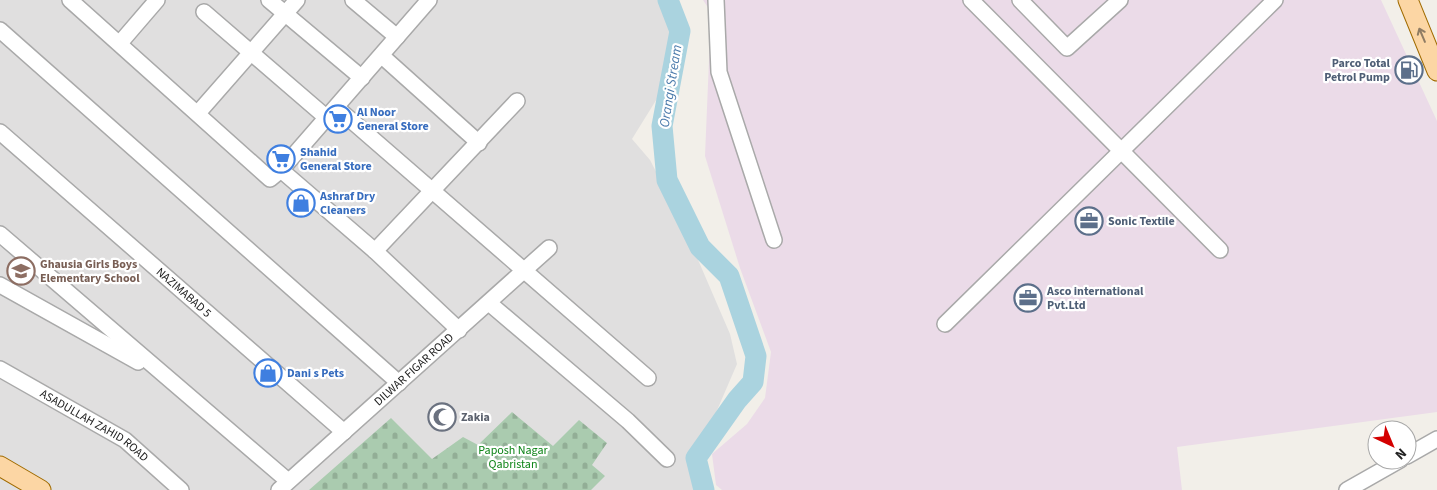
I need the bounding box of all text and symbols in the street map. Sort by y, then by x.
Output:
one-way arrow [1417,28,1427,43]
water label: Orangi Stream [655,43,687,129]
place label: Parco Total Petrol Pump [1324,55,1391,86]
fuel station icon: Parco Total Petrol Pump [1394,55,1424,85]
supermarket icon: Al Noor General Store [323,104,353,134]
place label: Al Noor General Store [356,104,429,135]
supermarket icon: Shahid General Store [266,144,296,174]
place label: Shahid General Store [300,144,372,175]
shop icon: Ashraf Dry Cleaners [286,188,316,218]
place label: Ashraf Dry Cleaners [319,188,376,219]
office icon: Sonic Textile [1074,206,1104,236]
place label: Sonic Textile [1108,213,1175,230]
school or university icon: Ghausia Girls Boys Elementary School [6,256,36,286]
place label: Ghausia Girls Boys Elementary School [40,256,140,287]
street label: NAZIMABAD 5 [152,264,215,322]
office icon: Asco international Pvt.Ltd [1013,283,1043,313]
place label: Asco international Pvt.Ltd [1046,283,1144,314]
street label: DILWAR FIGAR ROAD [371,329,458,410]
shop icon: Dani s Pets [253,358,283,388]
place label: Dani s Pets [287,365,344,382]
street label: ASADULLAH ZAHID ROAD [37,385,152,466]
mosque icon: Zakia [427,402,457,432]
place label: Zakia [461,409,490,426]
north arrow [1367,420,1417,470]
park label: Paposh Nagar Qabristan [478,442,548,473]
text: N [1390,443,1411,464]

